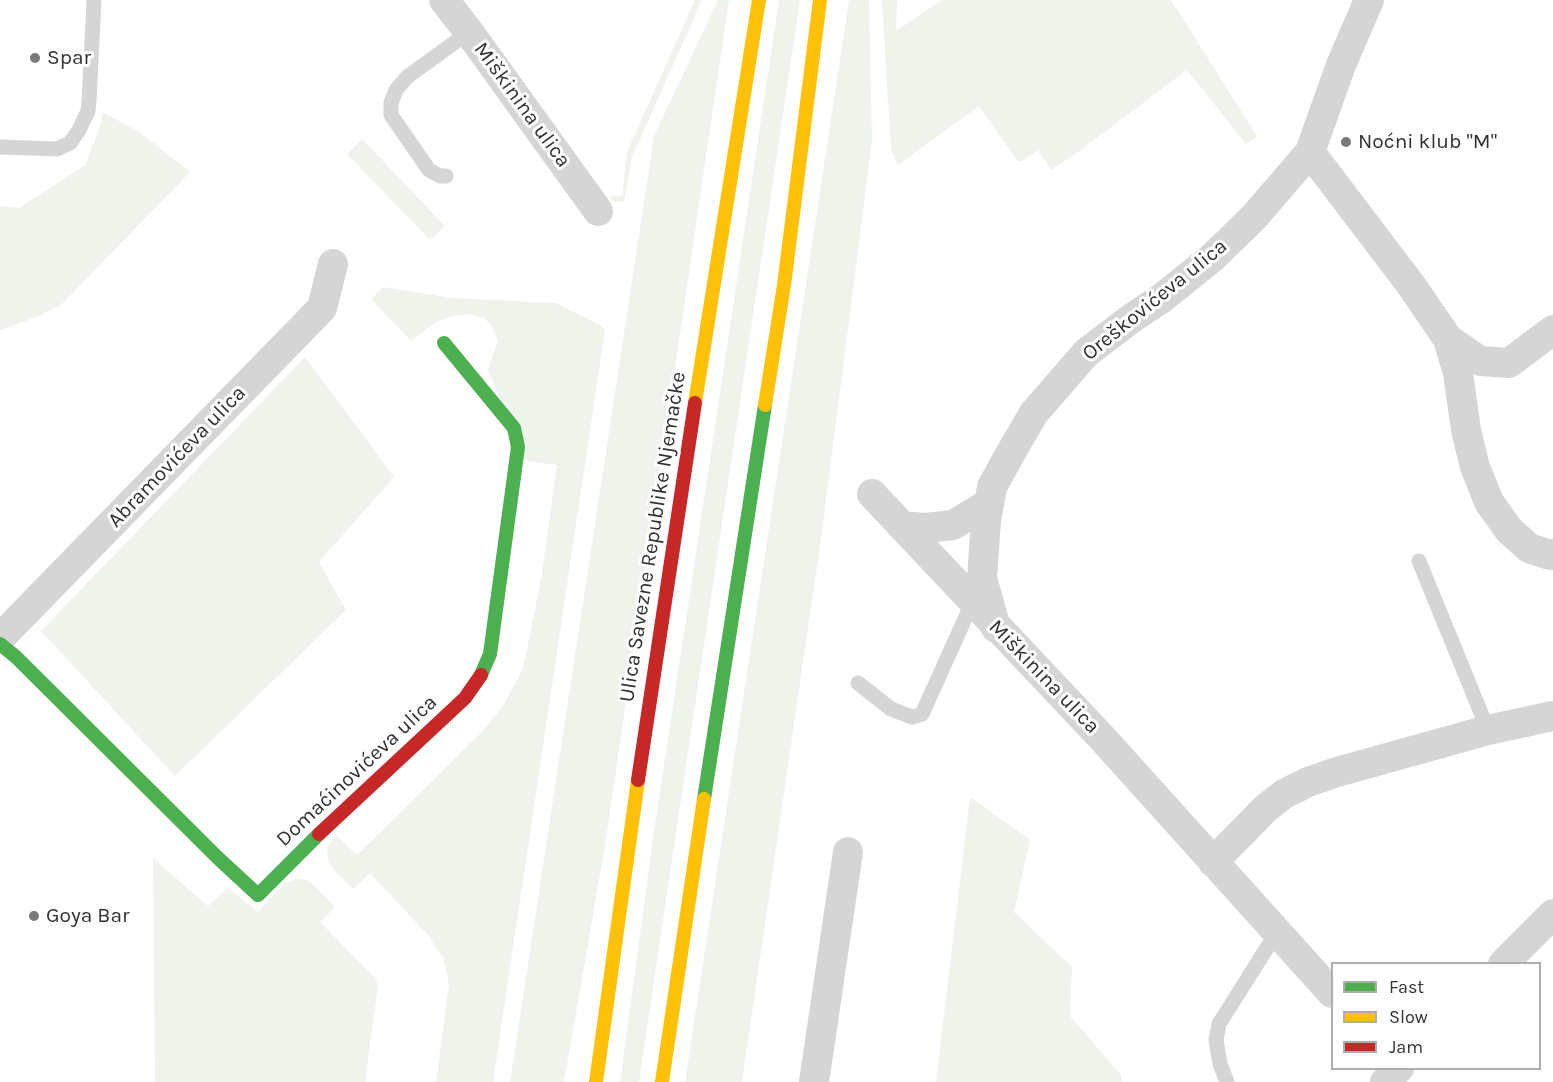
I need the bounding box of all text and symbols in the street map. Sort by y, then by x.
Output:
street label: Miškinina ulica [468,37,576,173]
place label: Spar [47,45,91,71]
marker: Spar [28,51,42,65]
place label: Noćni klub "M" [1358,129,1497,155]
marker: Noćni klub "M" [1339,135,1353,149]
street label: Oreškovićeva ulica [1077,234,1233,366]
street label: Ulica Savezne Republike Njemačke [614,370,692,704]
street label: Abramovićeva ulica [103,381,251,533]
street label: Miškinina ulica [983,615,1105,739]
street label: Domaćinovićeva ulica [271,690,443,852]
place label: Goya Bar [46,903,130,929]
marker: Goya Bar [27,909,41,923]
legend [1331,962,1541,1070]
text: Fast [1389,976,1424,998]
text: Slow [1389,1006,1428,1028]
text: Jam [1389,1036,1423,1058]

